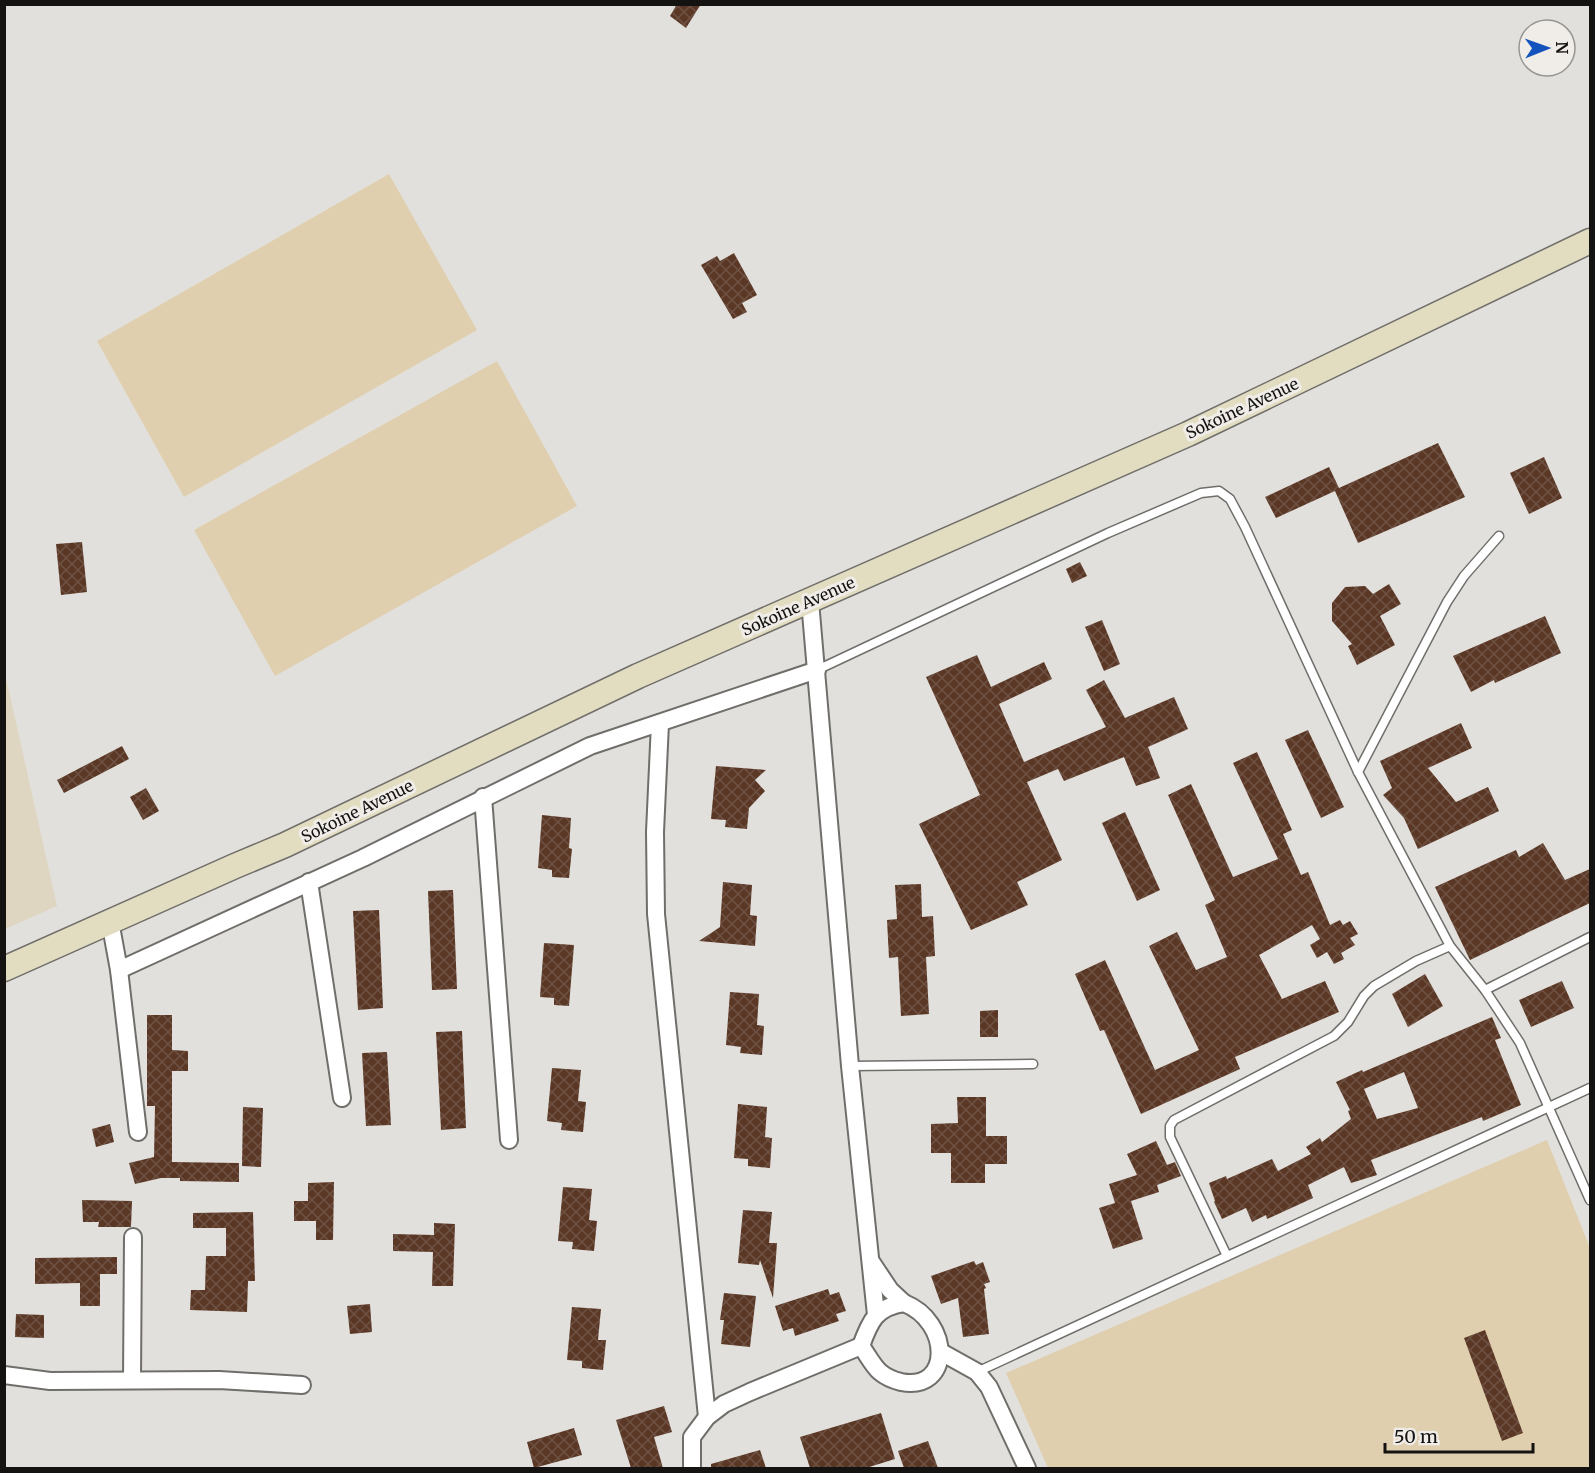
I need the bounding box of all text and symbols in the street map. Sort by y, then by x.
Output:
north arrow [1517,18,1577,78]
text: N [1552,41,1572,55]
street label: Sokoine Avenue [1183,373,1301,443]
street label: Sokoine Avenue [738,572,858,640]
street label: Sokoine Avenue [298,775,416,847]
scale bar [1385,1416,1534,1454]
text: 50 m [1394,1425,1438,1448]

